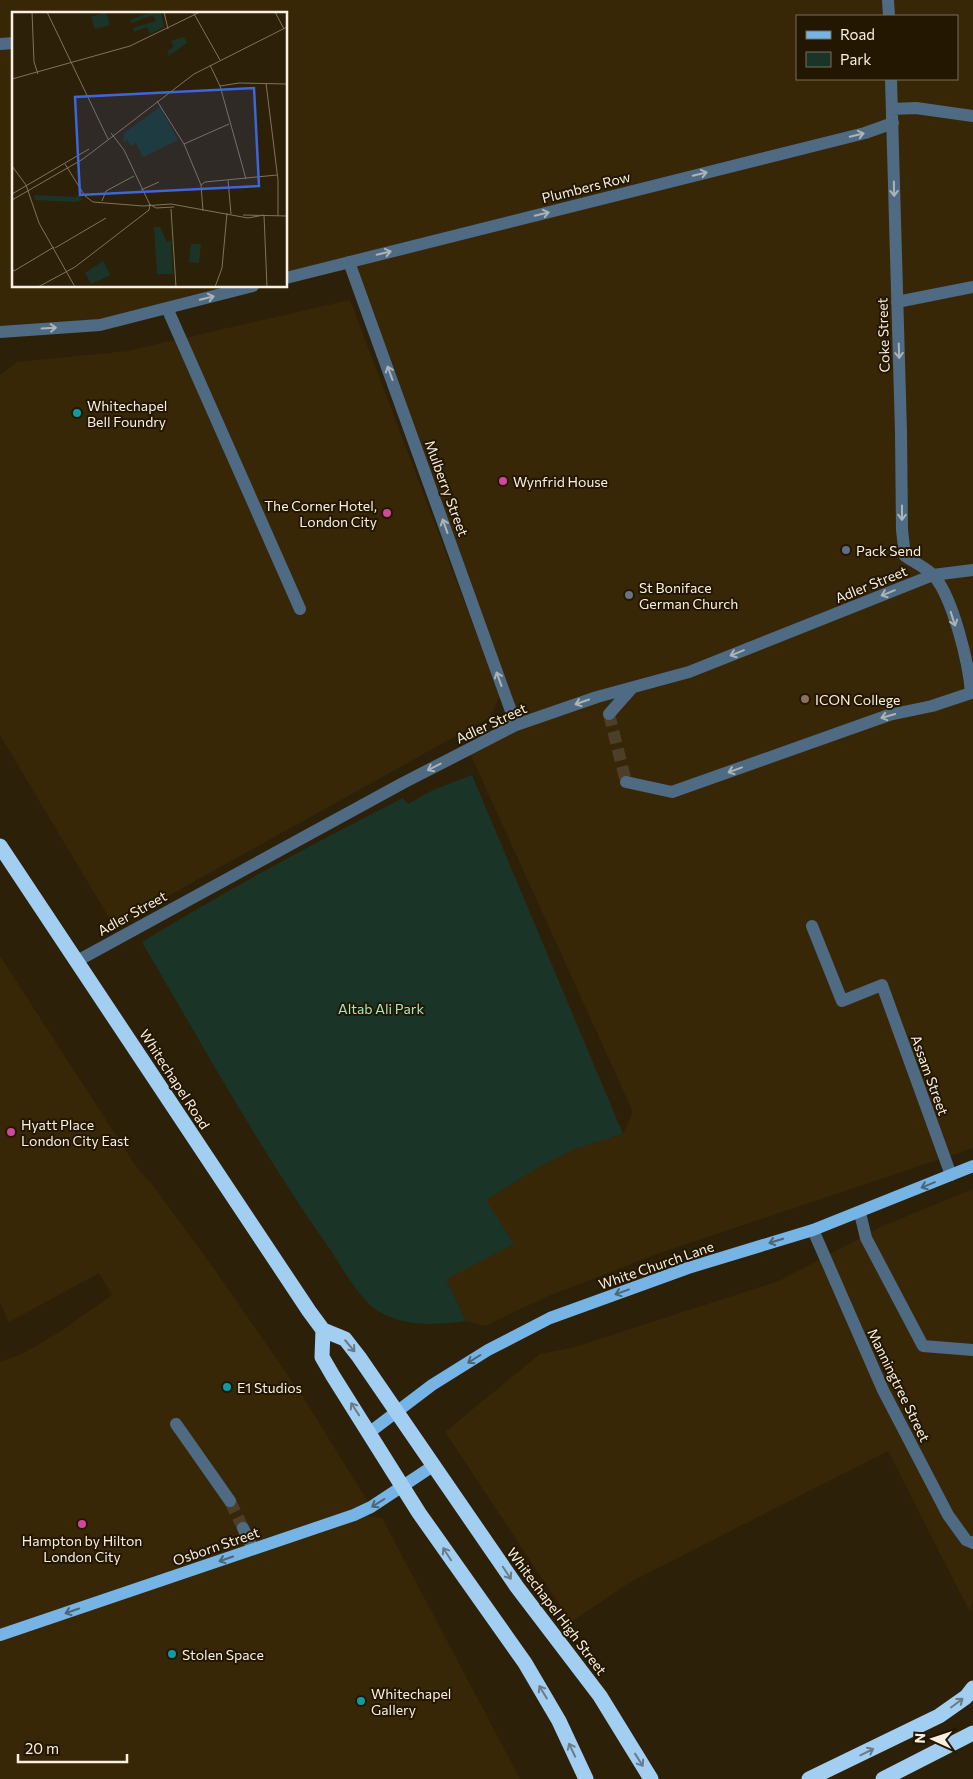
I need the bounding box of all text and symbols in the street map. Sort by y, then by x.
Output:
inset map [12,12,288,288]
legend [796,15,958,80]
text: Road [840,25,875,43]
text: Park [840,50,871,68]
one-way arrow [849,130,865,139]
street label: Plumbers Row [540,168,632,206]
one-way arrow [691,169,707,178]
one-way arrow [890,181,899,197]
one-way arrow [534,209,550,218]
one-way arrow [376,248,392,257]
one-way arrow [199,292,215,302]
street label: Coke Street [873,297,893,373]
one-way arrow [40,323,56,332]
one-way arrow [894,342,903,358]
one-way arrow [385,365,394,381]
place label: Whitechapel Bell Foundry [87,397,167,430]
marker: Whitechapel Bell Foundry [71,407,83,419]
street label: Mulberry Street [422,438,472,539]
place label: Wynfrid House [513,473,608,490]
marker: Wynfrid House [497,475,509,487]
place label: The Corner Hotel, London City [264,497,377,530]
one-way arrow [897,504,907,521]
marker: The Corner Hotel, London City [381,507,393,519]
one-way arrow [440,519,449,534]
place label: Pack Send [856,542,921,559]
marker: Pack Send [840,544,852,556]
street label: Adler Street [832,562,910,606]
place label: St Boniface German Church [639,579,738,612]
marker: St Boniface German Church [623,589,635,601]
one-way arrow [881,589,896,598]
one-way arrow [949,611,959,627]
one-way arrow [730,649,745,658]
one-way arrow [494,672,503,687]
place label: ICON College [815,691,900,708]
marker: ICON College [799,693,811,705]
one-way arrow [575,698,591,707]
street label: Adler Street [453,699,529,747]
one-way arrow [881,712,897,722]
one-way arrow [427,763,442,772]
one-way arrow [728,766,743,775]
street label: Adler Street [95,887,170,939]
park label: Altab Ali Park [338,1000,424,1017]
street label: Whitechapel Road [136,1026,214,1132]
street label: Assam Street [908,1033,952,1118]
place label: Hyatt Place London City East [21,1116,129,1149]
marker: Hyatt Place London City East [5,1126,17,1138]
one-way arrow [921,1180,936,1190]
street label: White Church Lane [596,1237,716,1293]
one-way arrow [768,1237,784,1247]
one-way arrow [614,1288,630,1297]
street label: Manningtree Street [864,1326,934,1445]
one-way arrow [344,1339,355,1352]
one-way arrow [467,1354,481,1364]
place label: E1 Studios [237,1379,302,1396]
marker: E1 Studios [221,1381,233,1393]
one-way arrow [350,1403,360,1417]
one-way arrow [371,1497,385,1508]
marker: Hampton by Hilton London City [76,1518,88,1530]
street label: Osborn Street [171,1523,262,1569]
place label: Hampton by Hilton London City [22,1532,142,1565]
street label: Whitechapel High Street [504,1544,611,1678]
one-way arrow [442,1547,452,1561]
one-way arrow [218,1554,234,1564]
one-way arrow [502,1566,512,1580]
one-way arrow [65,1607,80,1616]
place label: Stolen Space [182,1646,264,1663]
marker: Stolen Space [166,1648,178,1660]
place label: Whitechapel Gallery [371,1685,451,1718]
one-way arrow [537,1685,547,1699]
marker: Whitechapel Gallery [355,1695,367,1707]
one-way arrow [950,1698,964,1708]
north arrow [908,1714,958,1764]
scale bar [18,1732,126,1764]
text: N [911,1733,928,1744]
text: 20 m [25,1739,59,1757]
one-way arrow [567,1743,577,1758]
one-way arrow [859,1747,874,1756]
one-way arrow [635,1752,645,1766]

